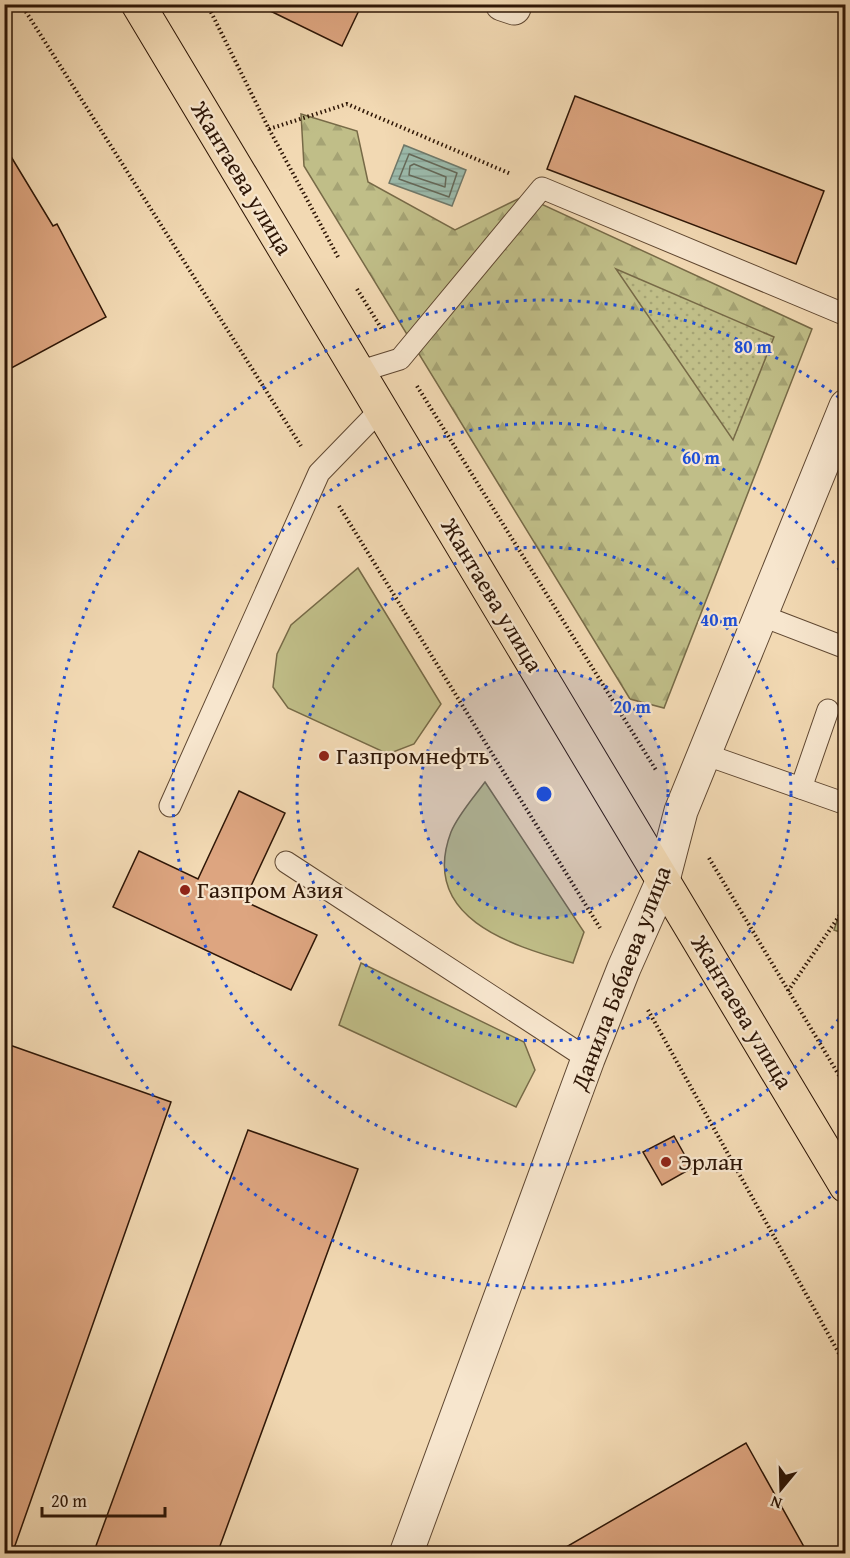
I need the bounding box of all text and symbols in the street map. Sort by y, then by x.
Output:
street label: Жантаева улица [182,93,303,262]
text: 80 m [734,333,773,360]
text: 60 m [682,444,721,471]
street label: Жантаева улица [432,510,553,679]
text: 40 m [700,606,739,633]
text: 20 m [613,693,652,720]
place label: Газпромнефть [336,738,490,773]
marker: Газпромнефть [317,749,331,763]
centre of rings [534,784,554,804]
street label: Данила Бабаева улица [561,860,680,1096]
place label: Газпром Азия [197,872,343,907]
marker: Газпром Азия [178,883,192,897]
street label: Жантаева улица [682,927,803,1096]
place label: Эрлан [678,1144,743,1179]
marker: Эрлан [659,1155,673,1169]
north arrow [751,1459,811,1519]
scale bar [42,1480,165,1518]
text: 20 m [51,1487,87,1514]
text: N [767,1490,785,1516]

